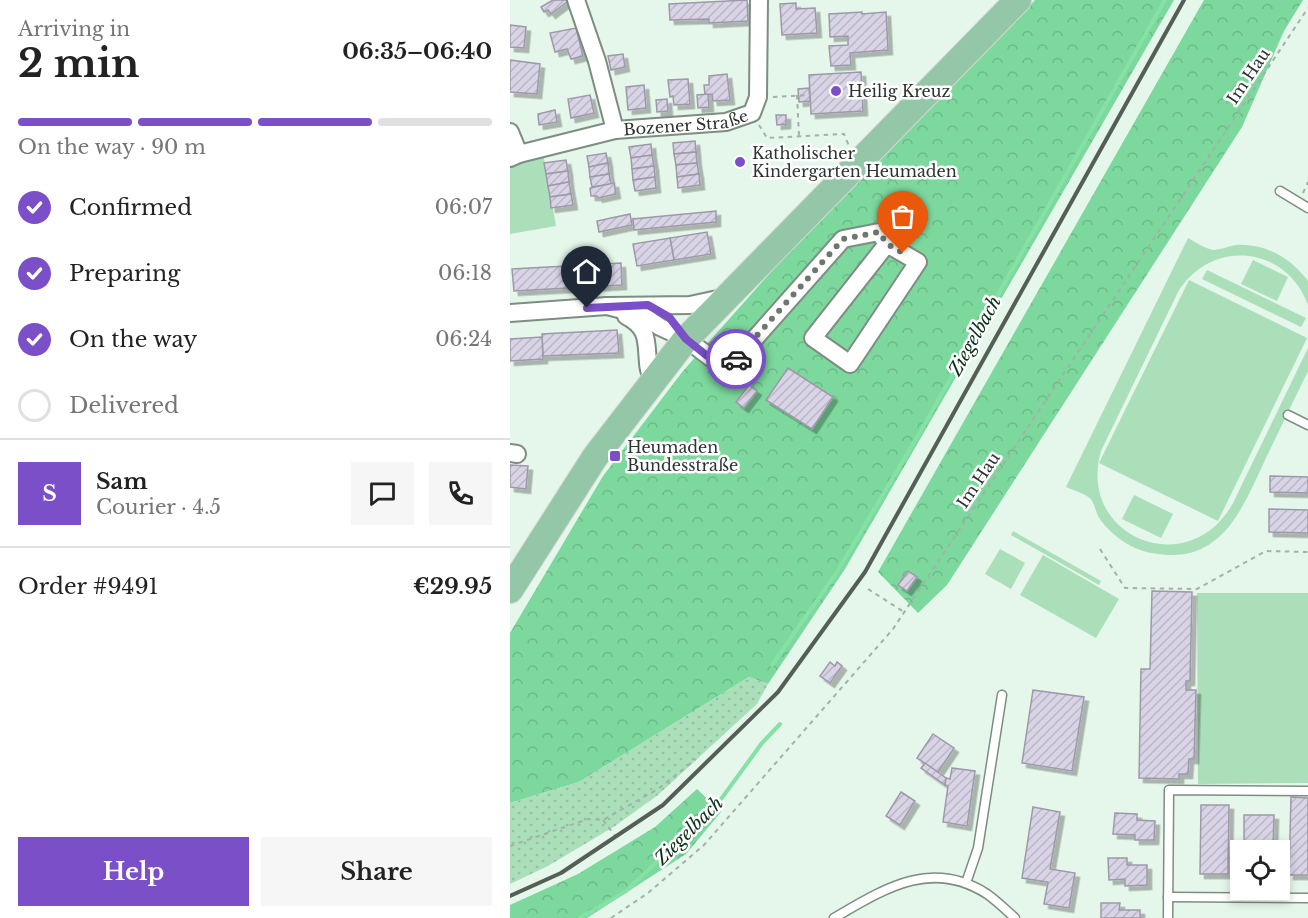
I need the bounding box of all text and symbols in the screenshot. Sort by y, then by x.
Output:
text: Arriving in [18,17,130,41]
text: 06:35–06:40 [342,38,492,65]
text: 2 min [18,39,139,88]
street label: Im Hau [1222,44,1274,108]
place label: Heilig Kreuz [848,81,950,101]
marker: Heilig Kreuz [829,84,843,98]
street label: Bozener Straße [623,105,751,139]
text: On the way · 90 m [18,135,206,159]
place label: Katholischer Kindergarten Heumaden [752,143,957,181]
marker: Katholischer Kindergarten Heumaden [733,155,747,169]
icon: check [18,191,51,224]
pin [877,191,928,253]
text: Confirmed [69,194,192,221]
text: 06:07 [435,195,492,219]
icon: bag [886,200,919,233]
pin [561,246,612,308]
icon: home [570,255,603,288]
icon: check [18,257,51,290]
text: Preparing [69,260,180,287]
text: 06:18 [438,261,492,285]
water label: Ziegelbach [944,292,1006,381]
icon: check [18,323,51,356]
text: On the way [69,326,197,353]
text: 06:24 [435,327,492,351]
courier [706,329,766,389]
icon: car [720,343,753,376]
text: Delivered [69,392,179,419]
place label: Heumaden Bundesstraße [627,437,738,475]
street label: Im Hau [952,448,1004,512]
marker: Heumaden Bundesstraße [608,449,622,463]
button: chat [351,462,414,525]
button: phone [429,462,492,525]
text: Sam [96,468,148,495]
text: S [42,480,57,507]
text: Courier · 4.5 [96,495,221,519]
text: Order #9491 [18,573,158,600]
text: €29.95 [413,573,492,600]
water label: Ziegelbach [649,792,728,871]
button: Help [18,837,249,906]
button: Share [261,837,492,906]
map controls [1230,840,1290,900]
button: locate [1230,840,1290,900]

